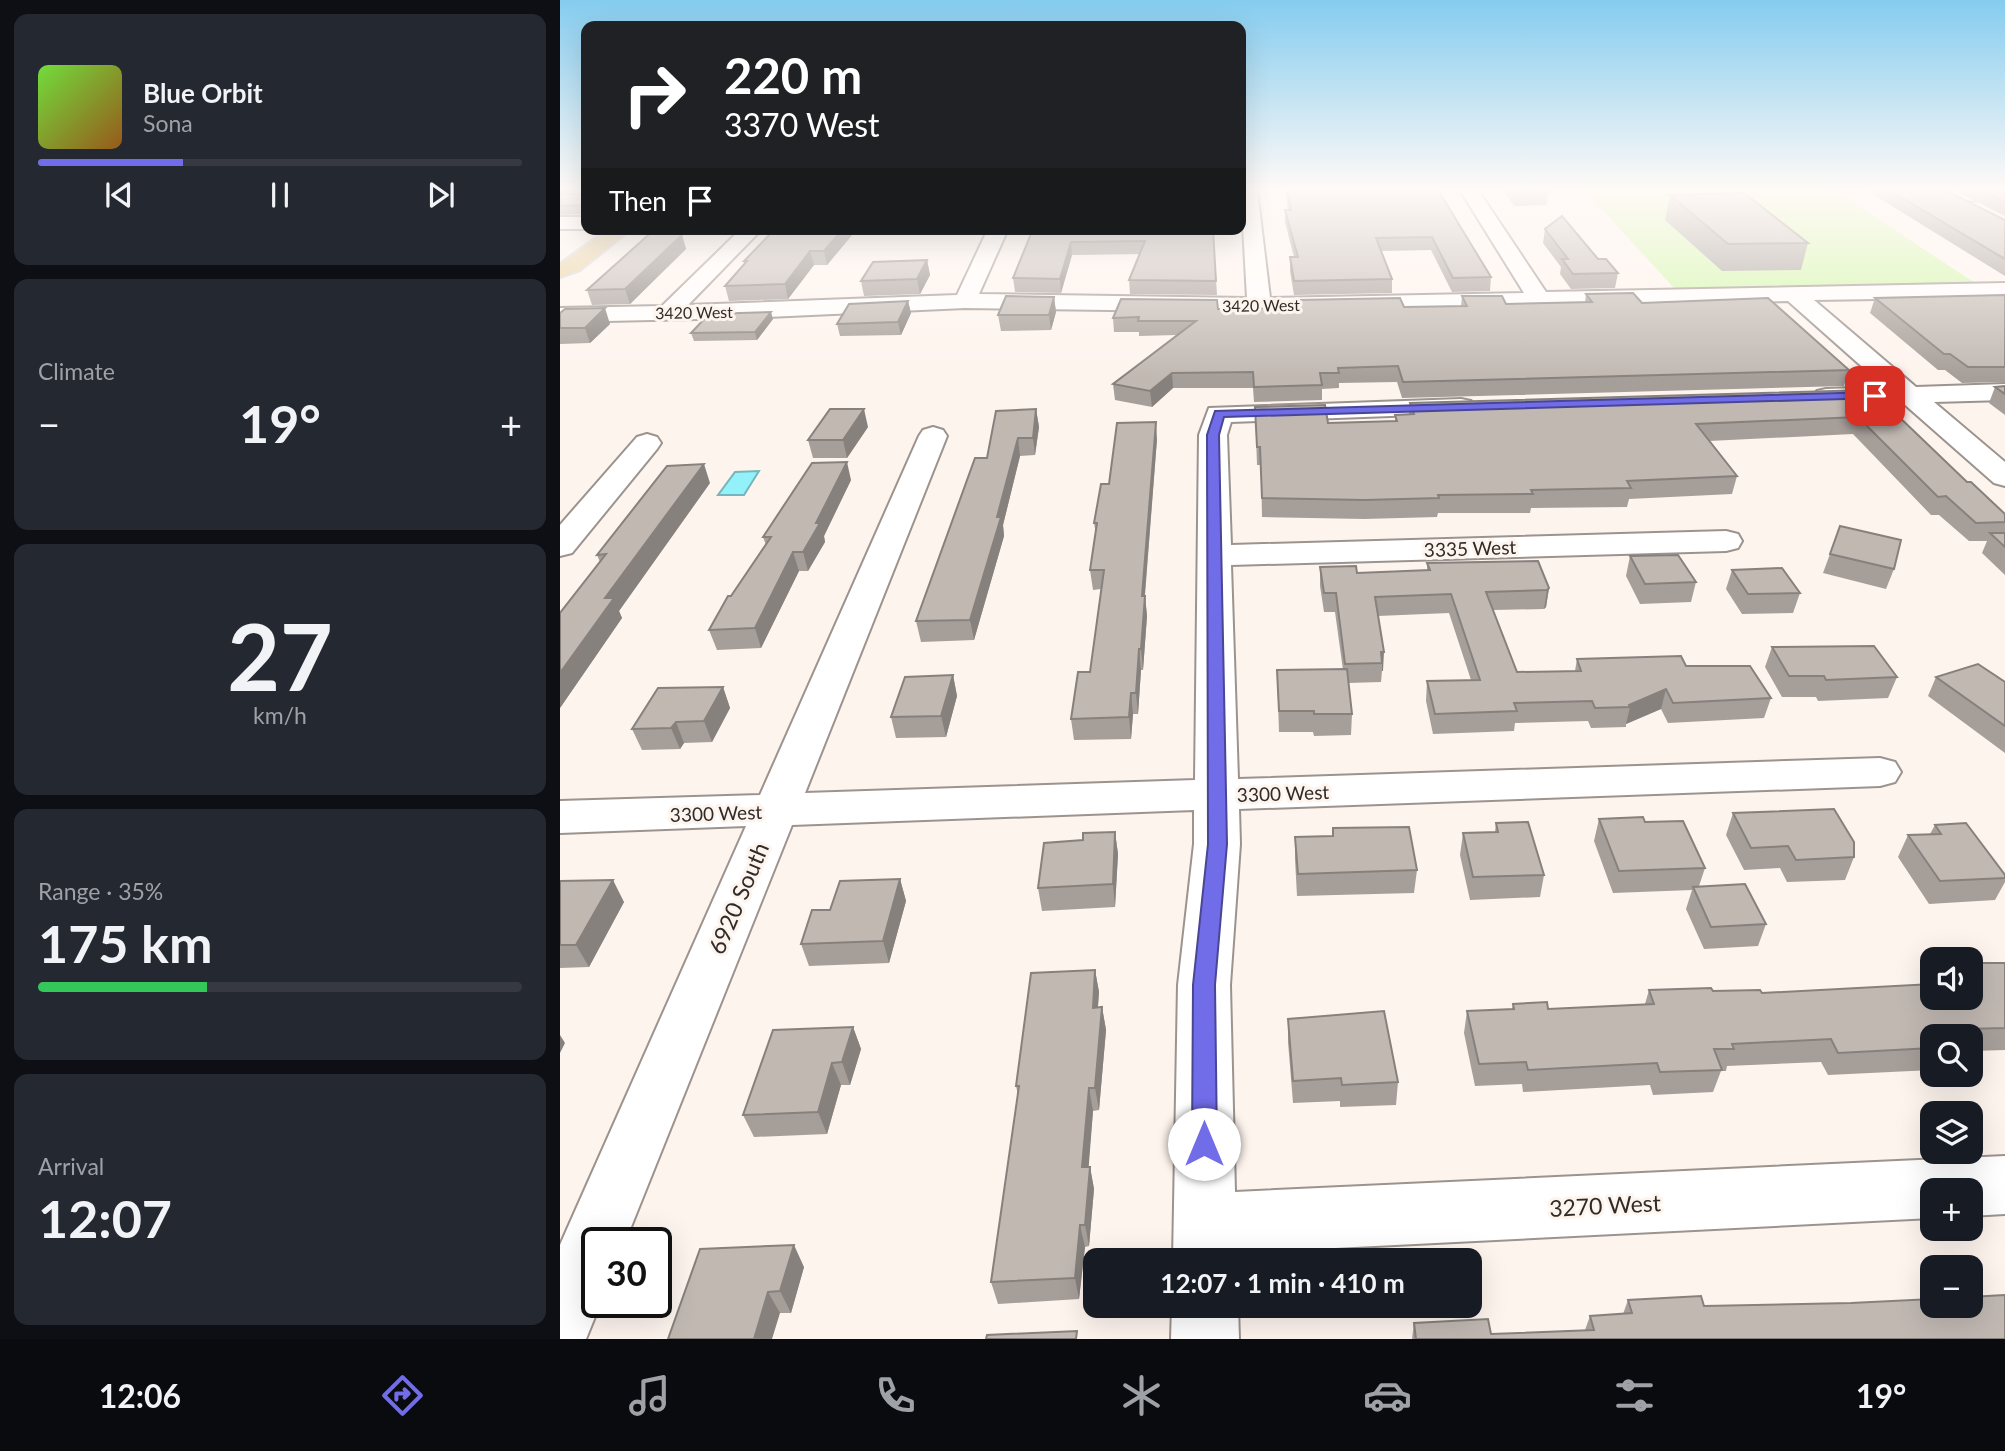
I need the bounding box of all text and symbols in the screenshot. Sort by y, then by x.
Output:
text: 220 m [724,46,862,104]
icon: right [609,49,700,140]
text: Blue Orbit [143,77,263,109]
text: 3370 West [724,105,880,144]
text: Sona [143,109,193,137]
icon: previous [100,176,138,214]
icon: pause [261,176,299,214]
icon: next [422,176,460,214]
icon: arrive [681,182,719,220]
text: Then [609,185,667,217]
street label: 3420 West [1222,295,1300,315]
street label: 3420 West [655,302,733,322]
text: Climate [38,357,115,385]
pin [1845,366,1905,426]
icon: arrive [1856,377,1894,415]
text: 19° [239,392,321,454]
text: − [38,401,60,447]
text: + [500,401,522,447]
street label: 3335 West [1423,535,1517,561]
text: 27 [227,601,333,710]
text: km/h [253,701,307,729]
street label: 3300 West [1236,780,1330,806]
street label: 3300 West [669,800,763,826]
street label: 6920 South [702,838,774,958]
text: Range · 35% [38,877,163,905]
text: 175 km [38,912,212,974]
map controls [1920,947,1983,1318]
button: sound [1920,947,1983,1010]
button: search [1920,1024,1983,1087]
button: layers [1920,1101,1983,1164]
position arrow [1167,1107,1241,1181]
text: Arrival [38,1152,104,1180]
button: + [1920,1178,1983,1241]
text: 12:07 [38,1187,172,1249]
street label: 3270 West [1548,1188,1662,1222]
speed limit sign: 30 [581,1227,672,1318]
button: − [1920,1255,1983,1318]
text: 12:07 · 1 min · 410 m [1160,1267,1405,1299]
icon: directions [378,1371,427,1420]
icon: music [625,1371,674,1420]
icon: phone [871,1371,920,1420]
icon: climate [1117,1371,1166,1420]
icon: car [1363,1371,1412,1420]
icon: filters [1610,1371,1659,1420]
text: 12:06 [99,1376,181,1415]
text: 19° [1856,1376,1906,1415]

